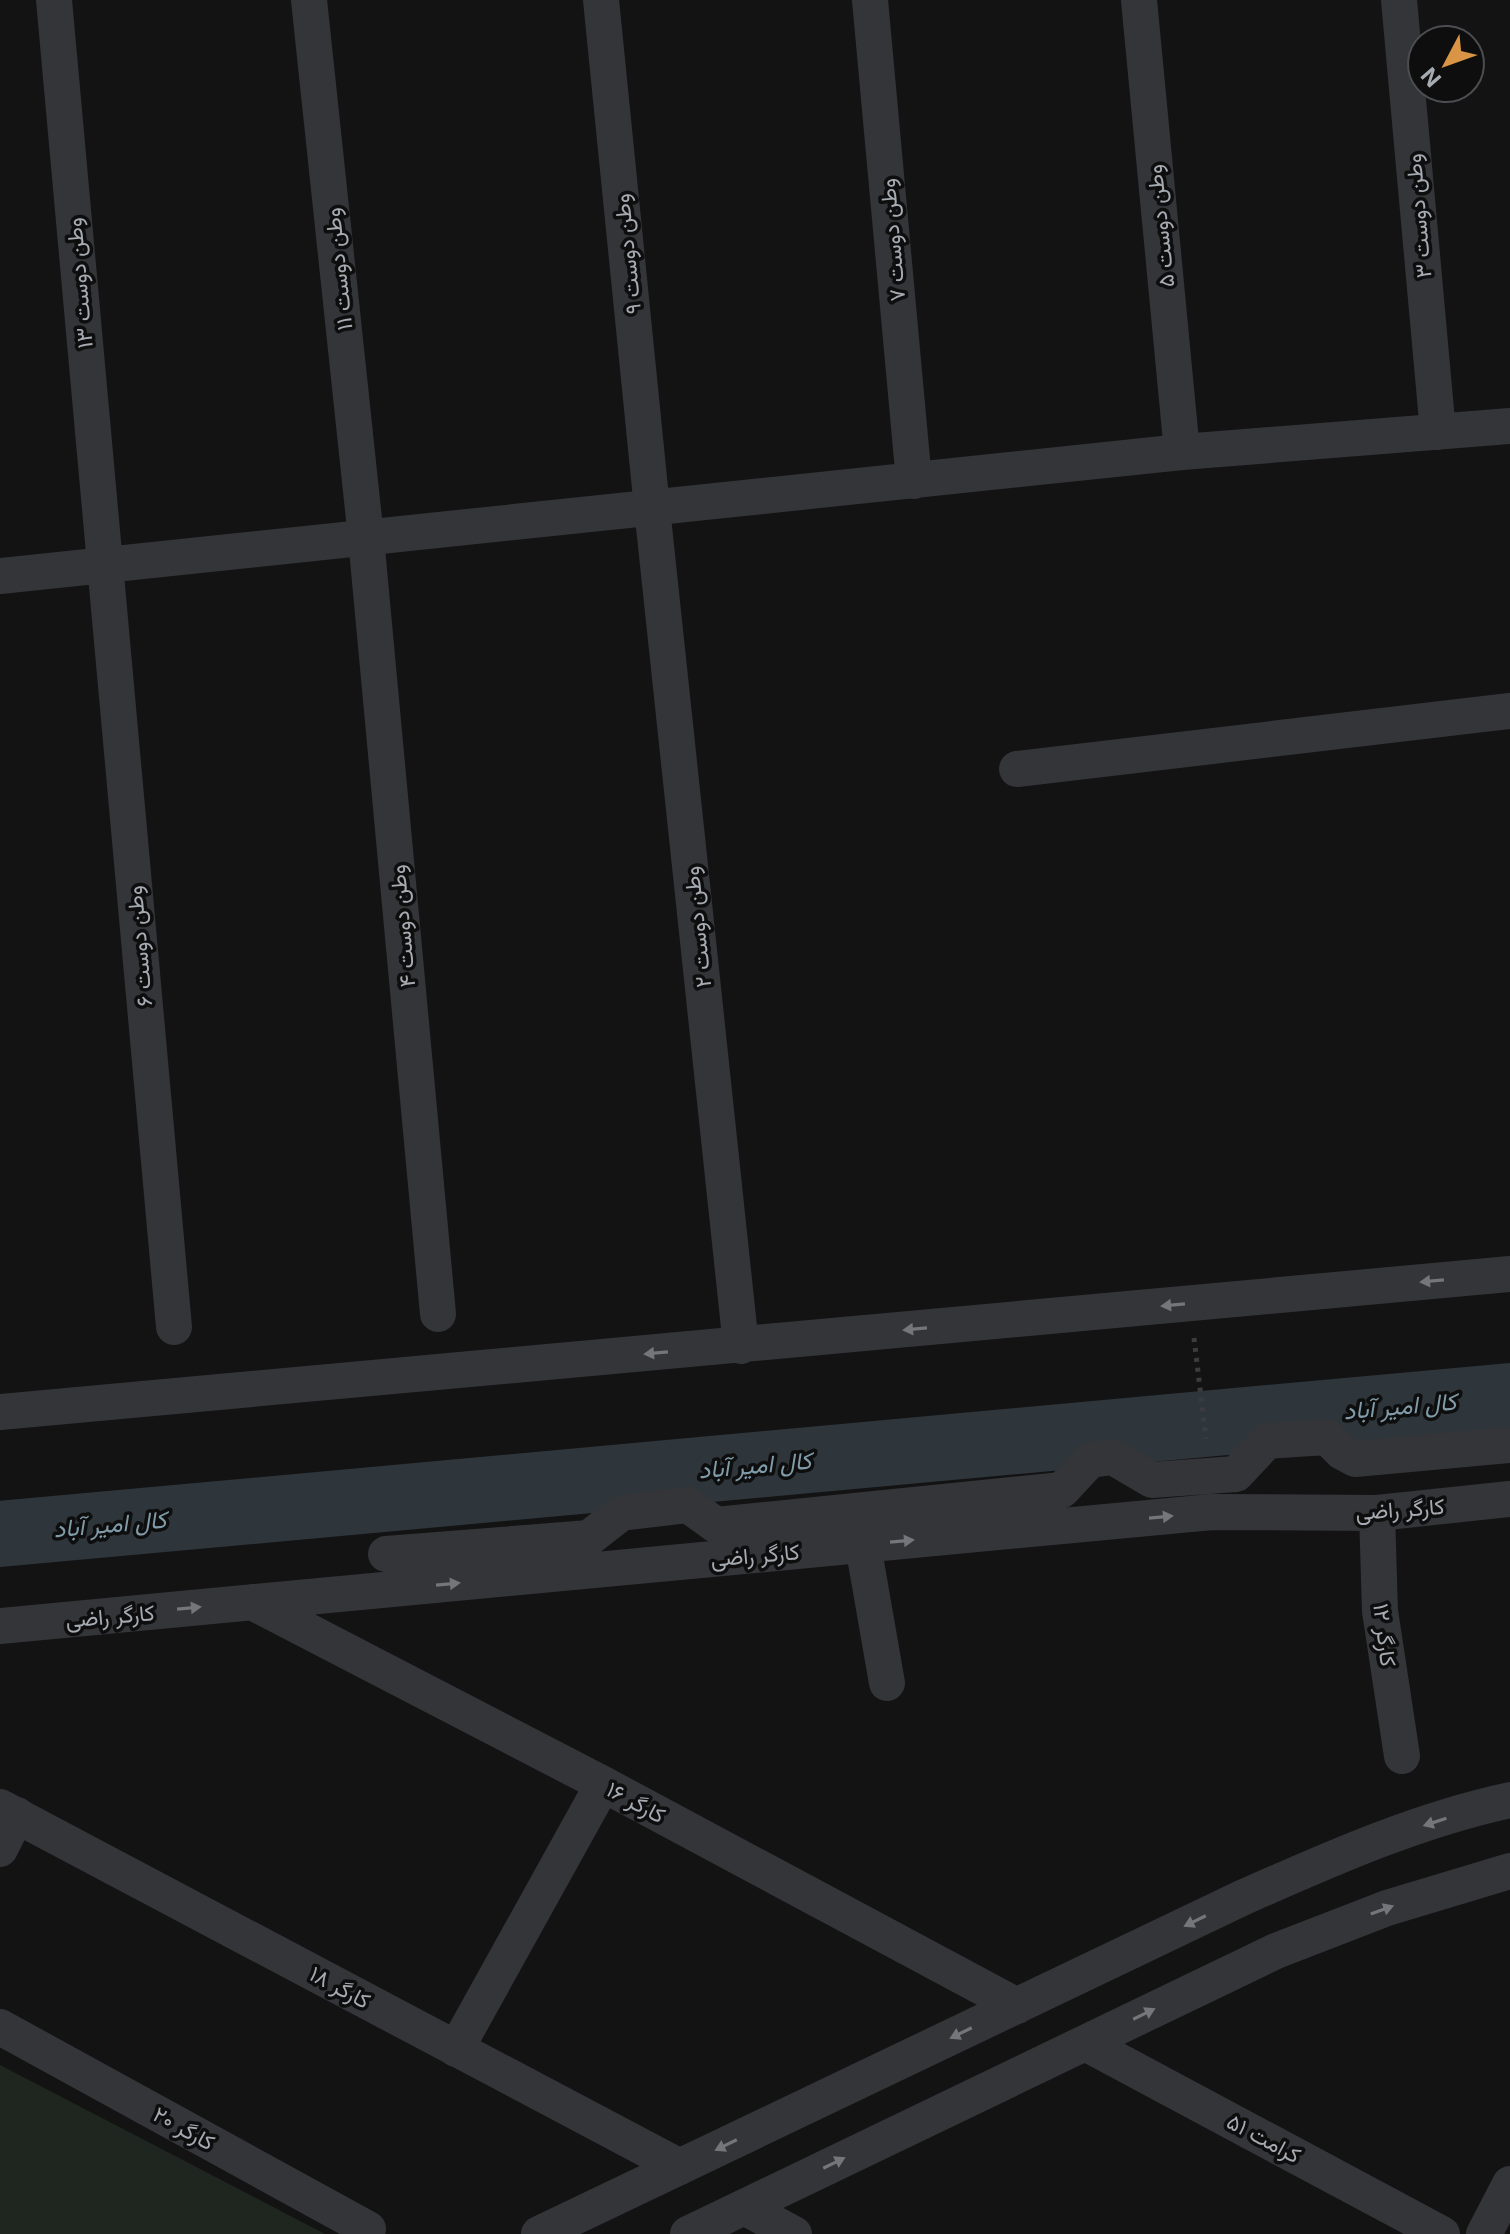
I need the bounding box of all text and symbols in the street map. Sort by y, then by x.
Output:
north arrow [1406,24,1486,104]
text: N [1416,62,1446,92]
street label: وطن دوست ۳ [1400,153,1437,279]
street label: وطن دوست ۵ [1141,163,1180,289]
street label: وطن دوست ۷ [874,177,911,303]
street label: وطن دوست ۹ [608,192,647,316]
street label: وطن دوست ۱۱ [319,206,358,332]
street label: وطن دوست ۱۳ [60,216,99,350]
street label: وطن دوست ۴ [384,863,421,988]
street label: وطن دوست ۲ [678,865,717,989]
street label: وطن دوست ۶ [121,884,158,1007]
one-way arrow [1419,1275,1444,1288]
one-way arrow [1161,1299,1186,1312]
one-way arrow [902,1323,927,1336]
one-way arrow [643,1347,668,1360]
water label: کال امیر آباد [1342,1386,1462,1426]
water label: کال امیر آباد [697,1445,817,1485]
street label: کارگر راضی [1355,1493,1446,1526]
water label: کال امیر آباد [52,1504,172,1544]
one-way arrow [1149,1510,1174,1523]
one-way arrow [890,1534,915,1547]
street label: کارگر راضی [709,1538,801,1573]
one-way arrow [436,1577,461,1590]
street label: کارگر راضی [64,1599,156,1634]
one-way arrow [177,1602,202,1615]
street label: کارگر ۱۲ [1367,1602,1402,1668]
street label: کارگر ۱۶ [602,1776,670,1829]
one-way arrow [1423,1816,1447,1828]
one-way arrow [1370,1903,1394,1916]
one-way arrow [1184,1914,1207,1928]
street label: کارگر ۱۸ [305,1960,375,2015]
one-way arrow [1132,2007,1156,2021]
one-way arrow [949,2026,972,2040]
street label: کارگر ۲۰ [148,2101,219,2156]
street label: کرامت ۵۱ [1222,2108,1305,2169]
one-way arrow [714,2138,738,2152]
one-way arrow [822,2156,845,2170]

